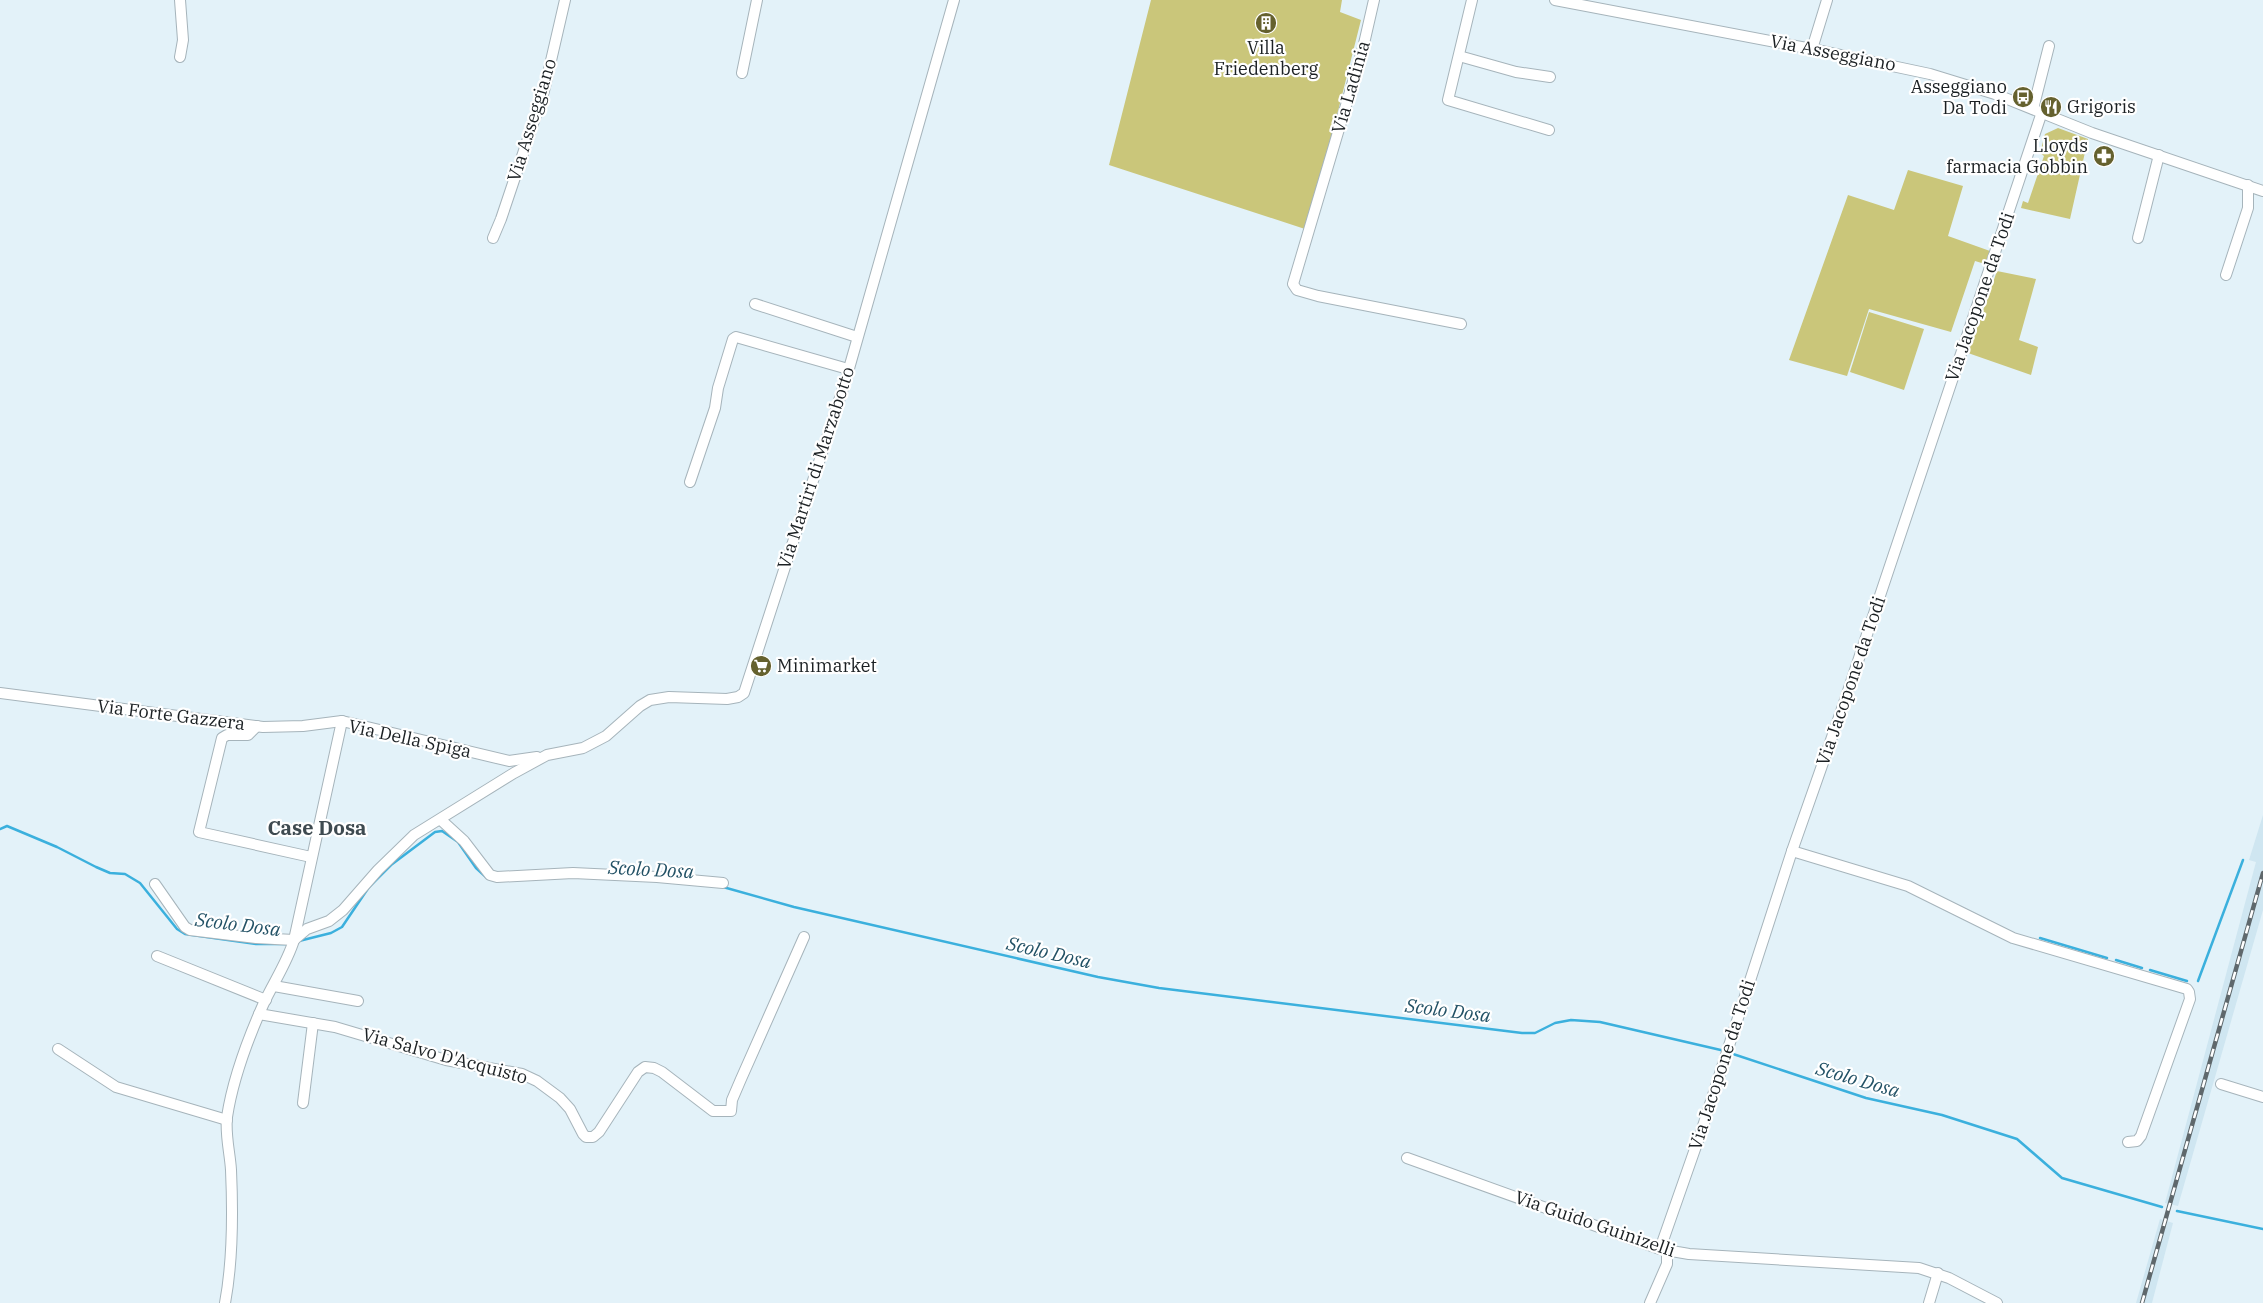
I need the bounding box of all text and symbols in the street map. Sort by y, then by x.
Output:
building icon: Villa Friedenberg [1254,11,1278,35]
street label: Via Asseggiano [1768,29,1898,76]
place label: Villa Friedenberg [1214,36,1319,80]
street label: Via Ladinia [1326,38,1375,136]
street label: Via Asseggiano [502,56,561,184]
place label: Asseggiano Da Todi [1911,75,2007,119]
bus stop icon: Asseggiano Da Todi [2011,85,2035,109]
restaurant icon: Grigoris [2039,95,2063,119]
place label: Grigoris [2067,95,2136,118]
place label: Lloyds farmacia Gobbin [1946,134,2088,178]
pharmacy icon: Lloyds farmacia Gobbin [2092,144,2116,168]
street label: Via Jacopone da Todi [1940,209,2019,385]
street label: Via Martiri di Marzabotto [772,364,859,572]
street label: Via Jacopone da Todi [1811,593,1890,769]
supermarket icon: Minimarket [749,654,773,678]
place label: Minimarket [777,654,877,677]
street label: Via Forte Gazzera [96,694,246,735]
street label: Via Della Spiga [346,714,474,763]
district label: Case Dosa [268,814,366,841]
water label: Scolo Dosa [606,855,695,883]
water label: Scolo Dosa [193,907,283,941]
water label: Scolo Dosa [1003,930,1094,974]
street label: Via Jacopone da Todi [1683,976,1760,1153]
water label: Scolo Dosa [1403,993,1493,1027]
street label: Via Salvo D'Acquisto [360,1022,530,1089]
water label: Scolo Dosa [1812,1055,1903,1103]
street label: Via Guido Guinizelli [1512,1185,1679,1262]

